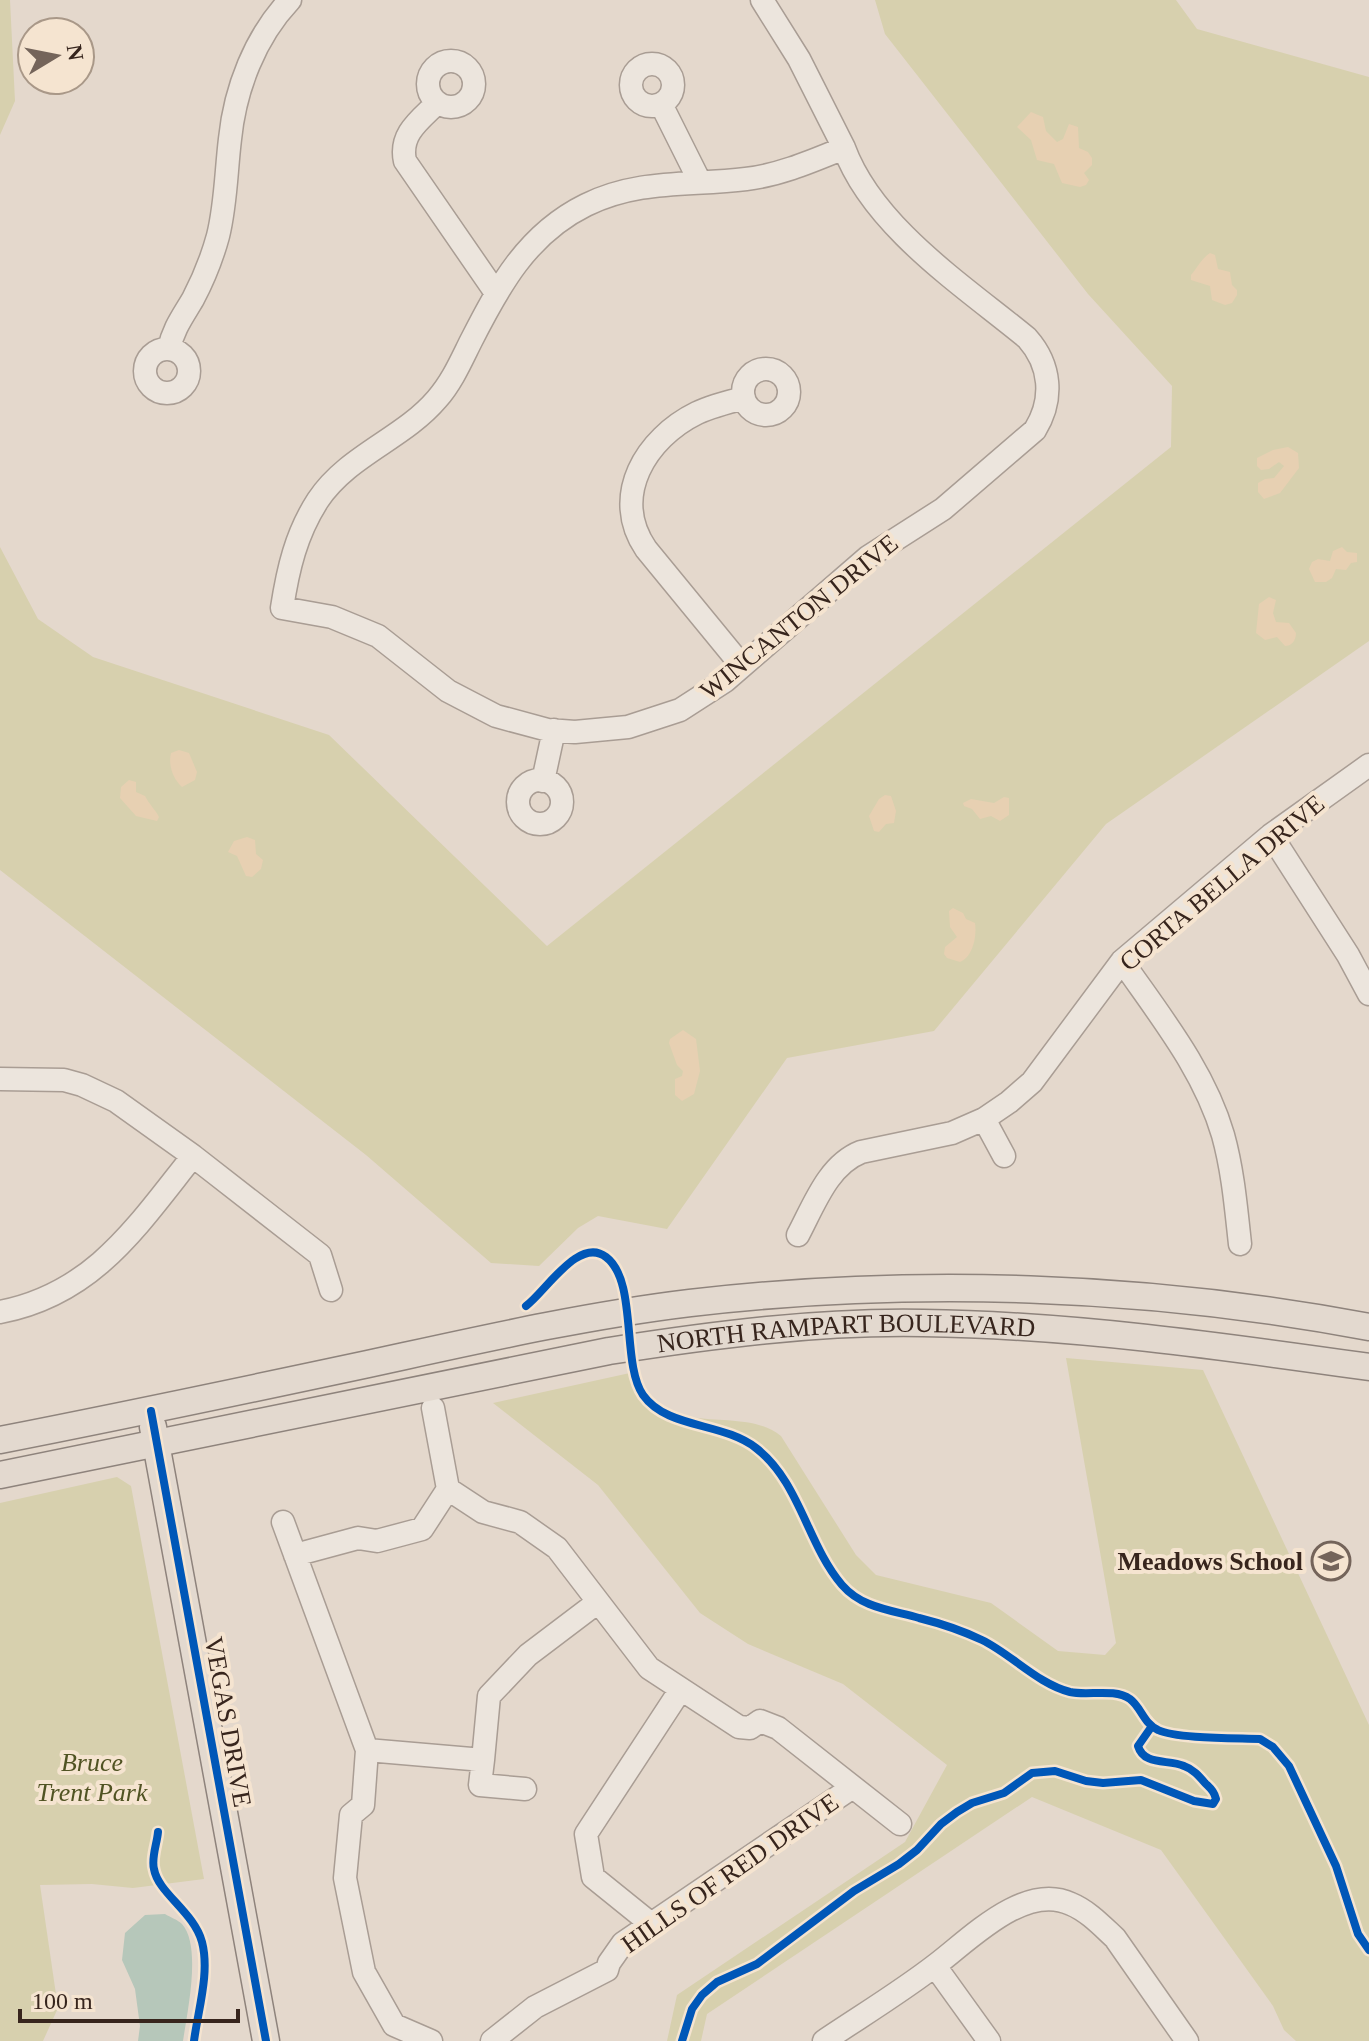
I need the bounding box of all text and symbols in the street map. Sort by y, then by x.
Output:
north arrow [16,16,96,96]
text: N [62,43,89,63]
street label: WINCANTON DRIVE [694,528,904,706]
street label: CORTA BELLA DRIVE [1114,789,1330,977]
street label: NORTH RAMPART BOULEVARD [655,1308,1036,1358]
school or university icon: Meadows School [1310,1540,1352,1582]
place label: Meadows School [1117,1547,1303,1576]
street label: VEGAS DRIVE [199,1634,257,1810]
park label: Bruce Trent Park [37,1748,148,1807]
street label: HILLS OF RED DRIVE [616,1787,844,1959]
scale bar [20,1973,238,2023]
text: 100 m [32,1988,93,2014]

